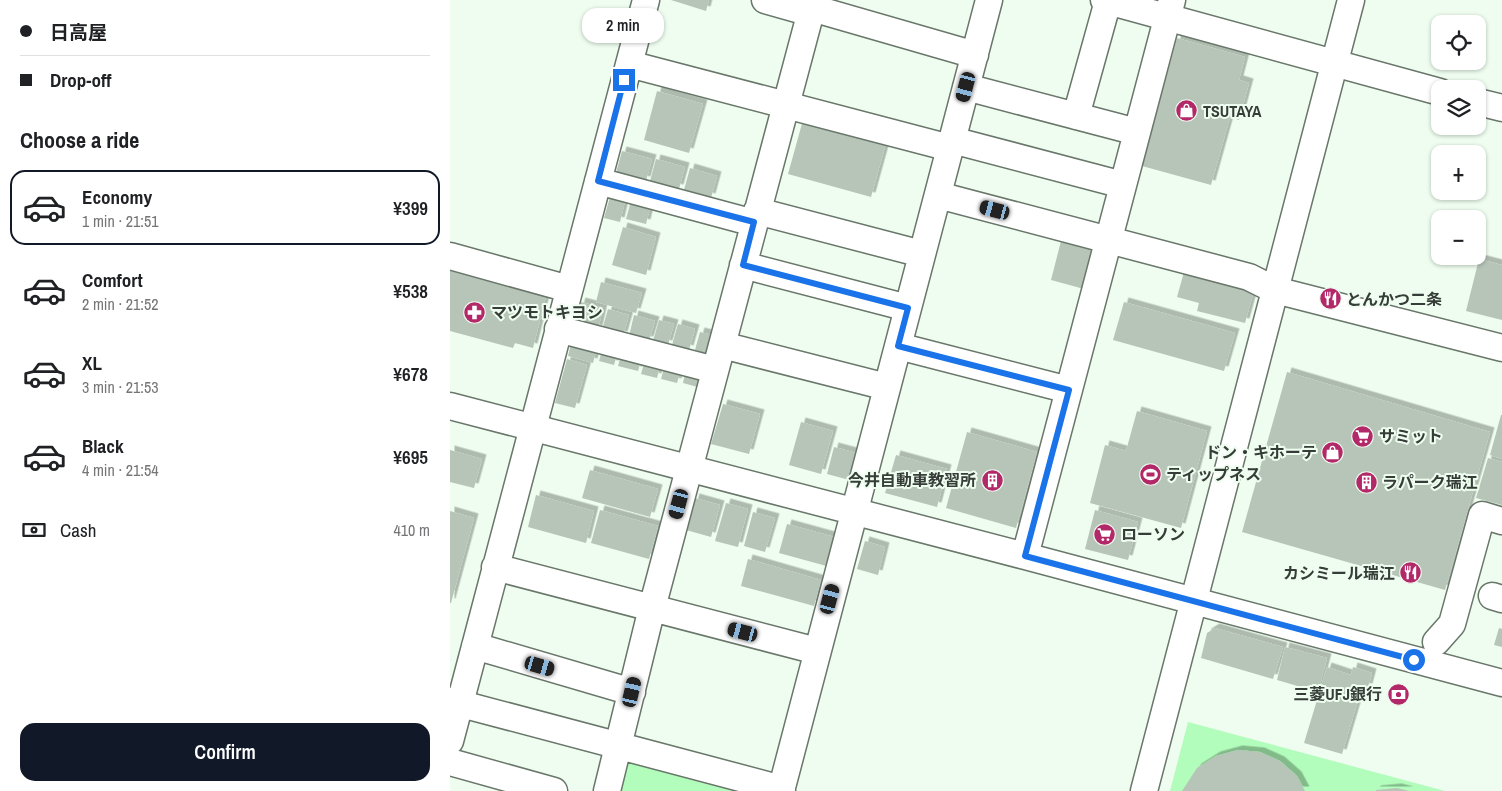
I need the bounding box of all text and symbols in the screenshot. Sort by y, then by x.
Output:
callout: 2 min [583,8,665,42]
text: 2 min [606,14,640,36]
map controls [1431,15,1486,265]
button: locate [1431,15,1486,70]
text: 日高屋 [50,19,107,45]
text: Drop-off [50,67,111,93]
route end [613,69,635,91]
car [954,71,977,103]
button: layers [1431,80,1486,135]
shop icon: TSUTAYA [1175,99,1199,123]
place label: TSUTAYA [1203,100,1262,122]
text: Choose a ride [20,125,139,155]
button: + [1431,145,1486,200]
text: Economy [82,184,152,210]
icon: car [22,185,67,230]
text: ¥399 [393,195,428,221]
car [978,199,1011,221]
text: 1 min · 21:51 [82,210,159,232]
button: − [1431,210,1486,265]
text: Comfort [82,267,143,293]
icon: car [22,268,67,313]
text: ¥538 [393,278,428,304]
restaurant icon: とんかつ二条 [1318,287,1342,311]
place label: とんかつ二条 [1346,288,1442,310]
text: 2 min · 21:52 [82,293,159,315]
pharmacy icon: マツモトキヨシ [463,300,487,324]
place label: マツモトキヨシ [491,301,603,323]
text: XL [82,350,102,376]
icon: car [22,351,67,396]
text: ¥678 [393,361,428,387]
text: 3 min · 21:53 [82,376,159,398]
supermarket icon: サミット [1351,424,1375,448]
place label: サミット [1379,425,1443,447]
text: Black [82,433,124,459]
icon: car [22,434,67,479]
shop icon: ドン・キホーテ [1321,440,1345,464]
place label: ドン・キホーテ [1205,441,1317,463]
text: ¥695 [393,444,428,470]
text: 4 min · 21:54 [82,459,159,481]
sports icon: ティップネス [1138,462,1162,486]
place label: ティップネス [1166,463,1261,485]
building icon: 今井自動車教習所 [980,468,1004,492]
place label: 今井自動車教習所 [848,469,976,491]
building icon: ラパーク瑞江 [1354,470,1378,494]
place label: ラパーク瑞江 [1382,471,1478,493]
car [667,488,690,520]
icon: cash [20,516,48,544]
text: Cash [60,517,96,543]
text: 410 m [394,519,430,541]
supermarket icon: ローソン [1093,522,1117,546]
place label: ローソン [1121,523,1185,545]
restaurant icon: カシミール瑞江 [1399,561,1423,585]
place label: カシミール瑞江 [1283,562,1395,584]
car [818,583,841,615]
car [726,621,759,643]
route start [1403,649,1425,671]
car [523,655,556,677]
car [621,676,642,708]
bank icon: 三菱UFJ銀行 [1386,682,1410,706]
place label: 三菱UFJ銀行 [1293,683,1382,705]
button: Confirm [20,723,430,781]

